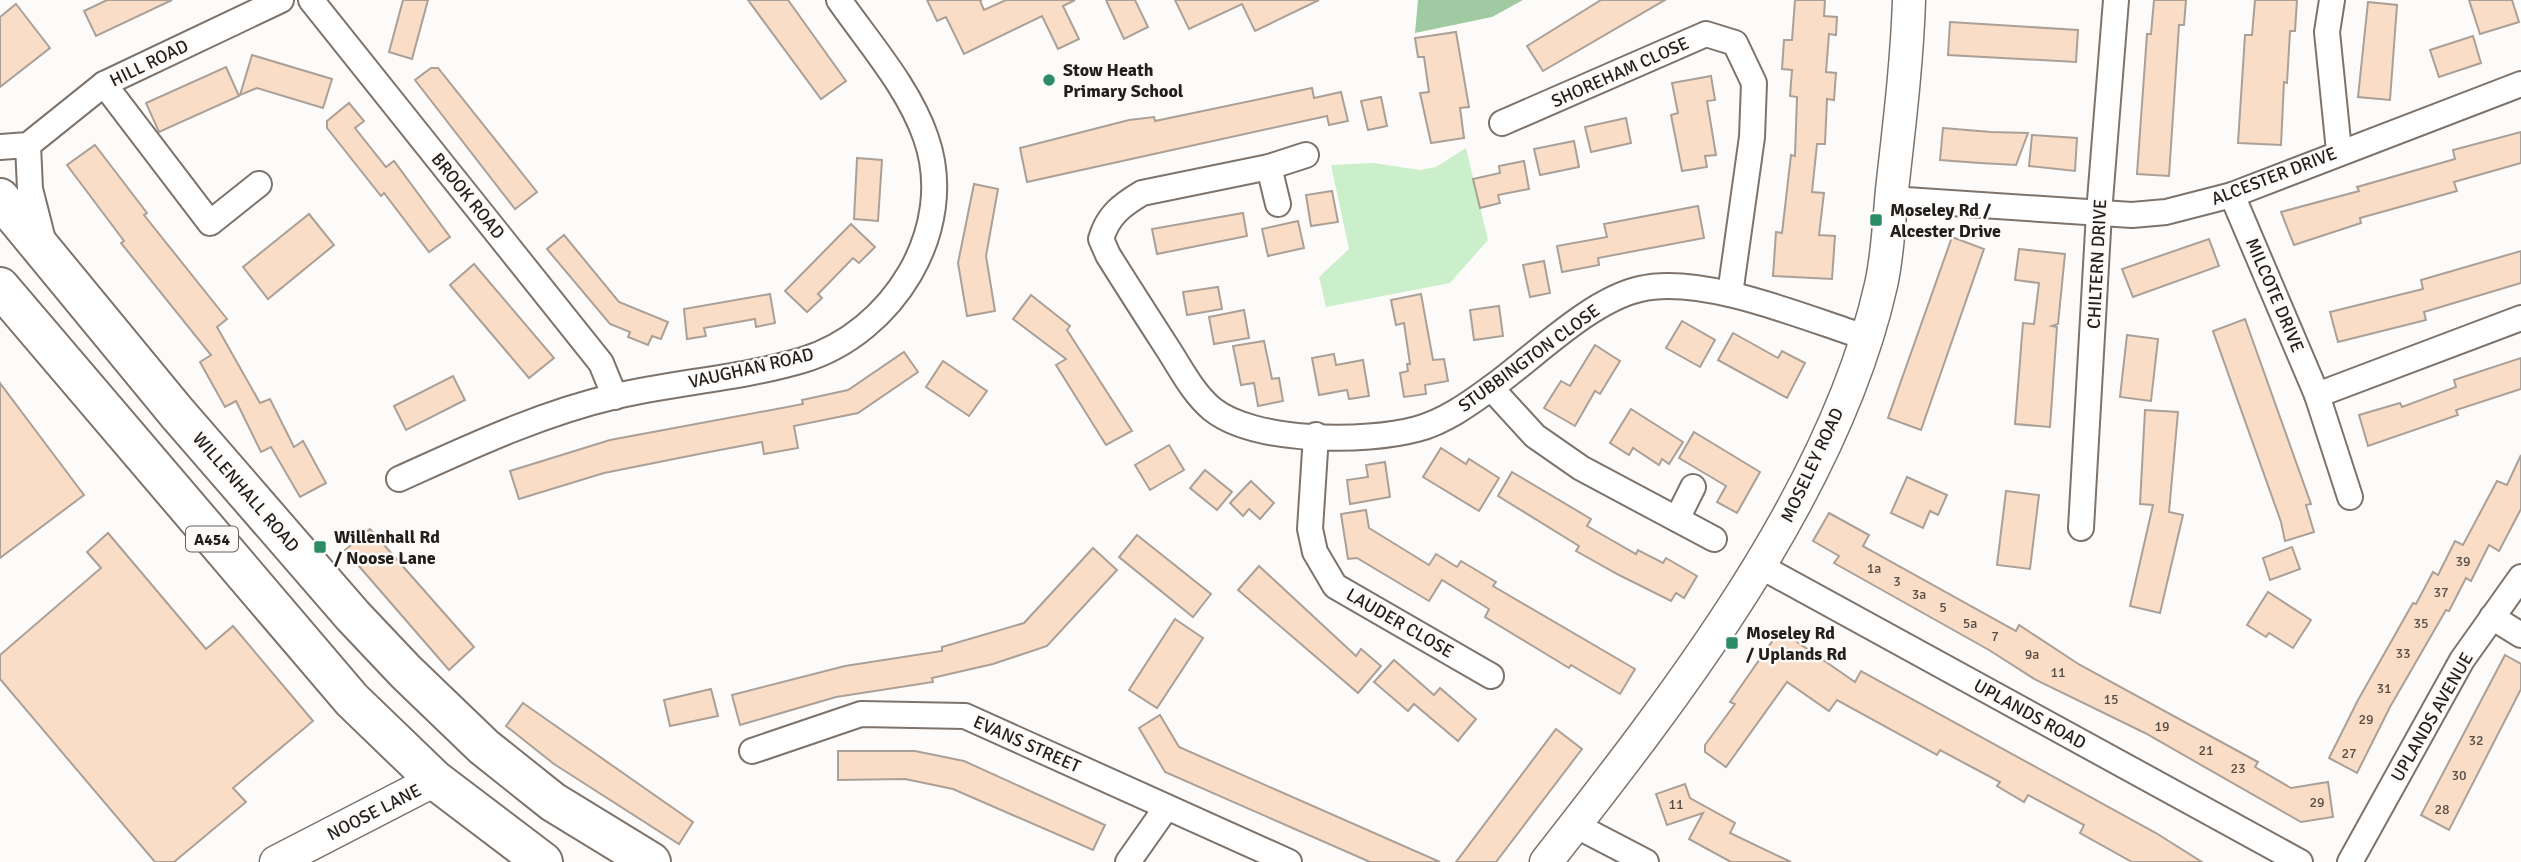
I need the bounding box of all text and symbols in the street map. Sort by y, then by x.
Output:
street label: SHOREHAM CLOSE [1548,32,1692,112]
street label: HILL ROAD [106,35,192,91]
place label: Stow Heath Primary School [1063,59,1184,102]
marker: Stow Heath Primary School [1041,72,1057,88]
street label: ALCESTER DRIVE [2208,142,2340,210]
street label: BROOK ROAD [427,148,509,244]
street label: CHILTERN DRIVE [2083,198,2111,330]
place label: Moseley Rd / Alcester Drive [1890,199,2001,242]
marker: Moseley Rd / Alcester Drive [1868,212,1884,228]
street label: MILCOTE DRIVE [2241,235,2309,355]
street label: STUBBINGTON CLOSE [1454,299,1604,417]
street label: VAUGHAN ROAD [686,343,816,393]
street label: MOSELEY ROAD [1776,404,1848,526]
street label: WILLENHALL ROAD [188,427,304,557]
road number: A454 [186,526,238,552]
place label: Willenhall Rd / Noose Lane [334,526,440,569]
marker: Willenhall Rd / Noose Lane [312,539,328,555]
house number: 39 [2455,553,2471,570]
house number: 1a [1867,560,1881,577]
house number: 3 [1893,573,1901,590]
street label: LAUDER CLOSE [1342,583,1458,663]
house number: 37 [2433,584,2449,601]
house number: 3a [1912,586,1926,603]
house number: 5 [1939,599,1947,616]
house number: 5a [1963,615,1977,632]
house number: 35 [2413,615,2429,632]
place label: Moseley Rd / Uplands Rd [1746,622,1847,665]
house number: 7 [1991,628,1999,645]
marker: Moseley Rd / Uplands Rd [1724,635,1740,651]
house number: 33 [2395,645,2411,662]
house number: 9a [2025,646,2039,663]
street label: UPLANDS AVENUE [2386,649,2478,785]
house number: 11 [2050,664,2066,681]
street label: UPLANDS ROAD [1970,674,2090,754]
house number: 31 [2376,680,2392,697]
house number: 15 [2103,691,2119,708]
street label: EVANS STREET [970,711,1084,778]
house number: 29 [2358,711,2374,728]
house number: 19 [2154,718,2170,735]
house number: 32 [2468,732,2484,749]
house number: 21 [2198,742,2214,759]
house number: 27 [2341,745,2357,762]
house number: 23 [2230,760,2246,777]
house number: 30 [2451,767,2467,784]
street label: NOOSE LANE [323,779,425,845]
house number: 29 [2309,794,2325,811]
house number: 11 [1668,796,1684,813]
house number: 28 [2434,801,2450,818]

